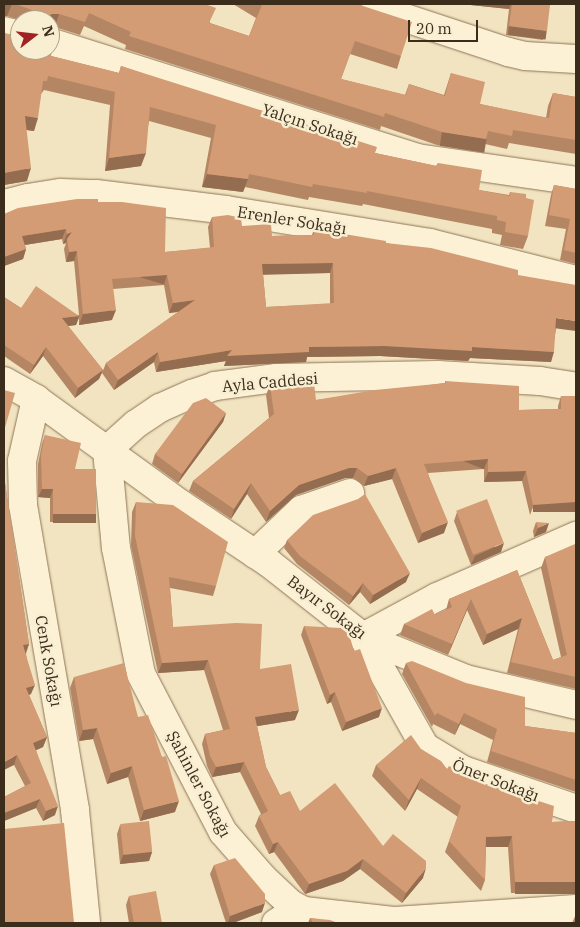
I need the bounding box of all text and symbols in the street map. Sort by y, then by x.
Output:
north arrow [10,10,60,60]
scale bar [410,10,480,42]
text: 20 m [416,19,452,38]
text: N [38,23,59,39]
street label: Yalçın Sokağı [259,99,361,149]
street label: Erenler Sokağı [236,202,348,238]
street label: Ayla Caddesi [221,368,319,396]
street label: Bayır Sokağı [284,571,370,643]
street label: Cenk Sokağı [32,614,66,708]
street label: Şahinler Sokağı [163,727,235,841]
street label: Öner Sokağı [450,755,542,805]

